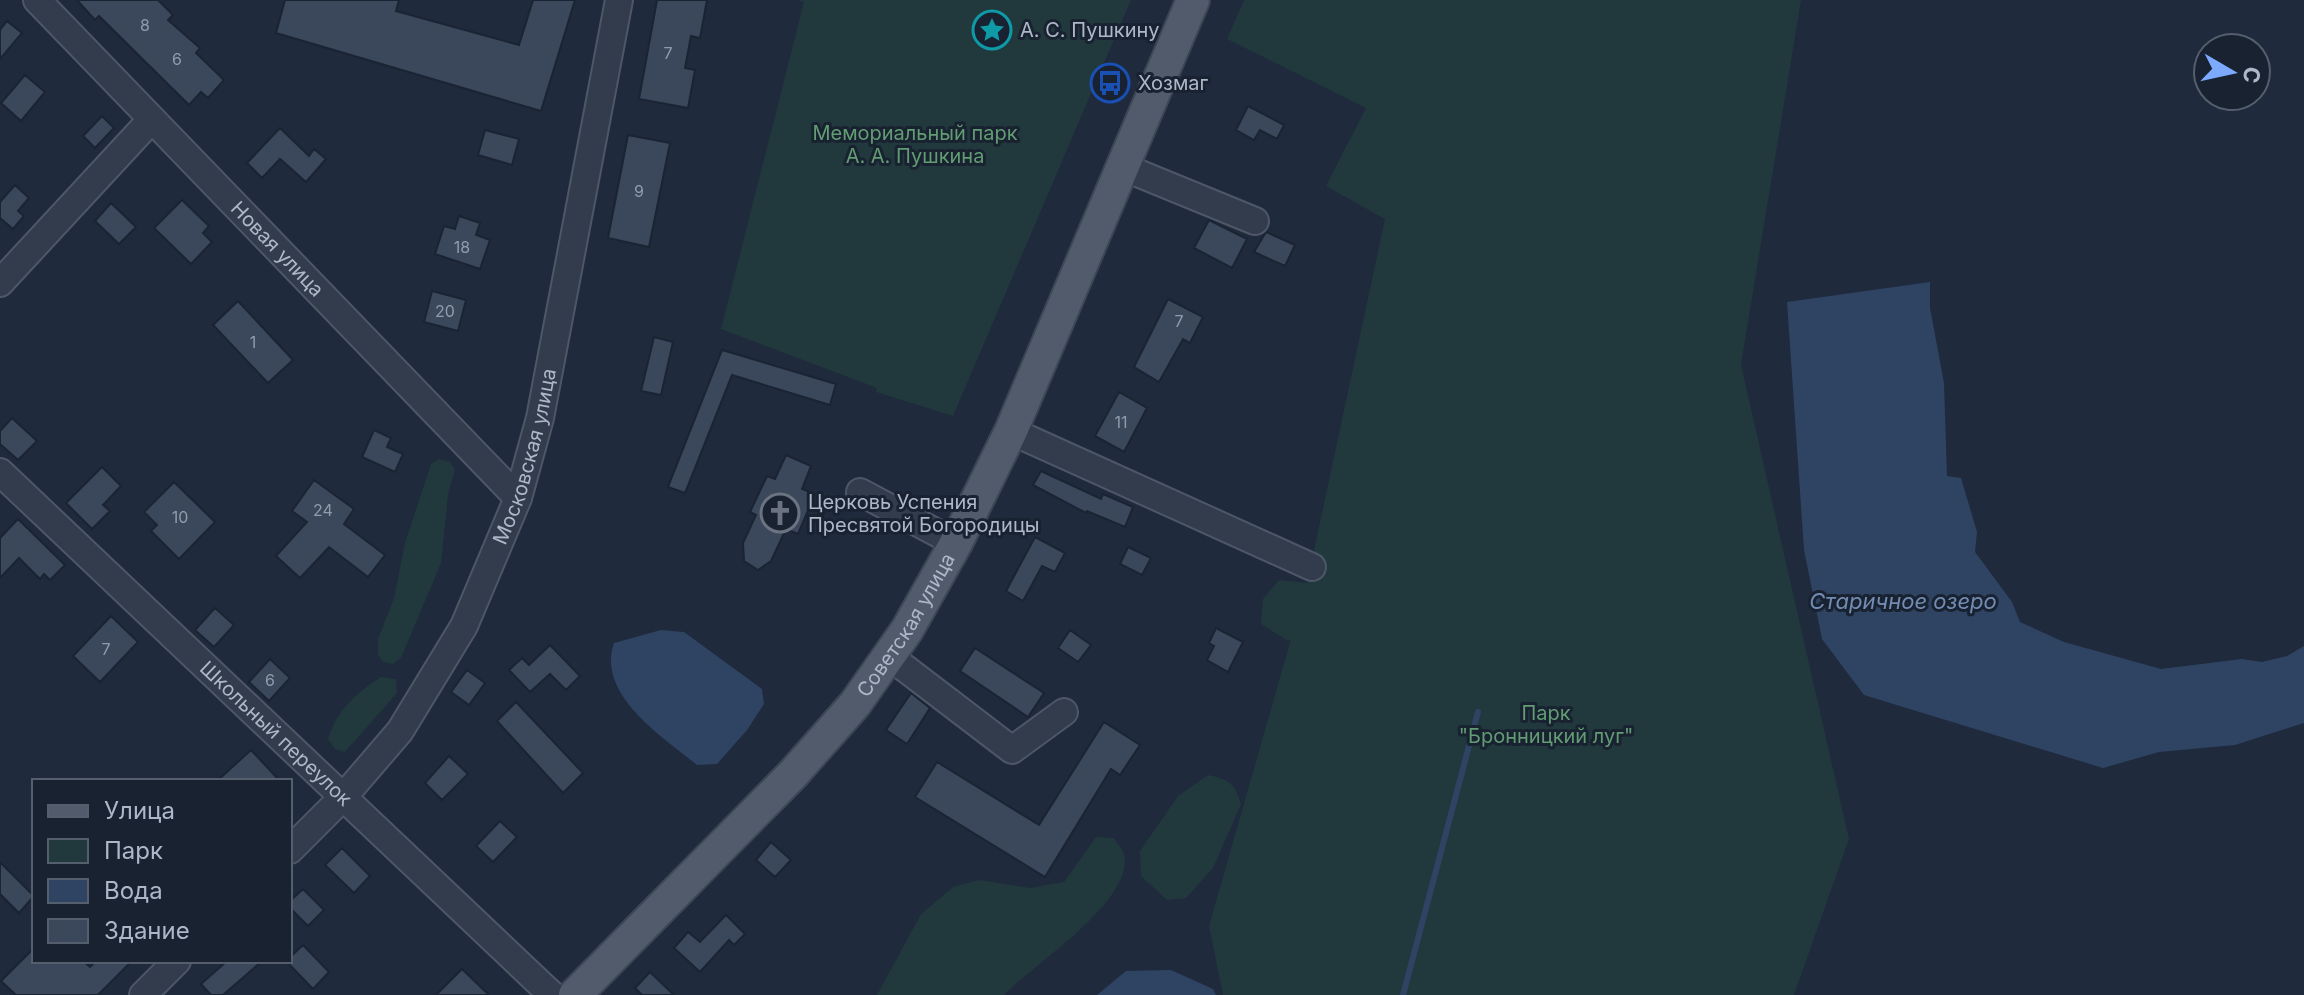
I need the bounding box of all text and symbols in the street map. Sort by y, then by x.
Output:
place icon: А. С. Пушкину [971,9,1013,51]
house number: 8 [140,15,150,35]
place label: А. С. Пушкину [1020,18,1160,42]
north arrow [2192,32,2272,112]
house number: 7 [663,43,673,63]
house number: 6 [172,49,182,69]
bus stop icon: Хозмаг [1089,62,1131,104]
text: С [2238,65,2266,85]
place label: Хозмаг [1138,71,1209,95]
park label: Мемориальный парк А. А. Пушкина [812,121,1018,168]
house number: 9 [634,181,644,201]
street label: Новая улица [226,196,329,301]
house number: 18 [454,237,470,257]
house number: 20 [435,301,455,321]
house number: 7 [1174,311,1184,331]
house number: 1 [250,332,256,352]
street label: Московская улица [488,367,561,548]
house number: 11 [1114,412,1128,432]
place label: Церковь Успения Пресвятой Богородицы [808,490,1040,537]
church icon: Церковь Успения Пресвятой Богородицы [759,492,801,534]
house number: 24 [313,500,333,520]
house number: 10 [172,507,188,527]
street label: Советская улица [852,549,960,702]
water label: Старичное озеро [1809,588,1997,614]
house number: 7 [101,639,111,659]
street label: Школьный переулок [195,656,357,811]
house number: 6 [265,670,275,690]
park label: Парк "Бронницкий луг" [1459,701,1633,748]
legend [32,779,292,963]
text: Улица [104,796,175,825]
text: Парк [104,836,163,865]
text: Вода [104,876,163,905]
text: Здание [104,916,190,945]

